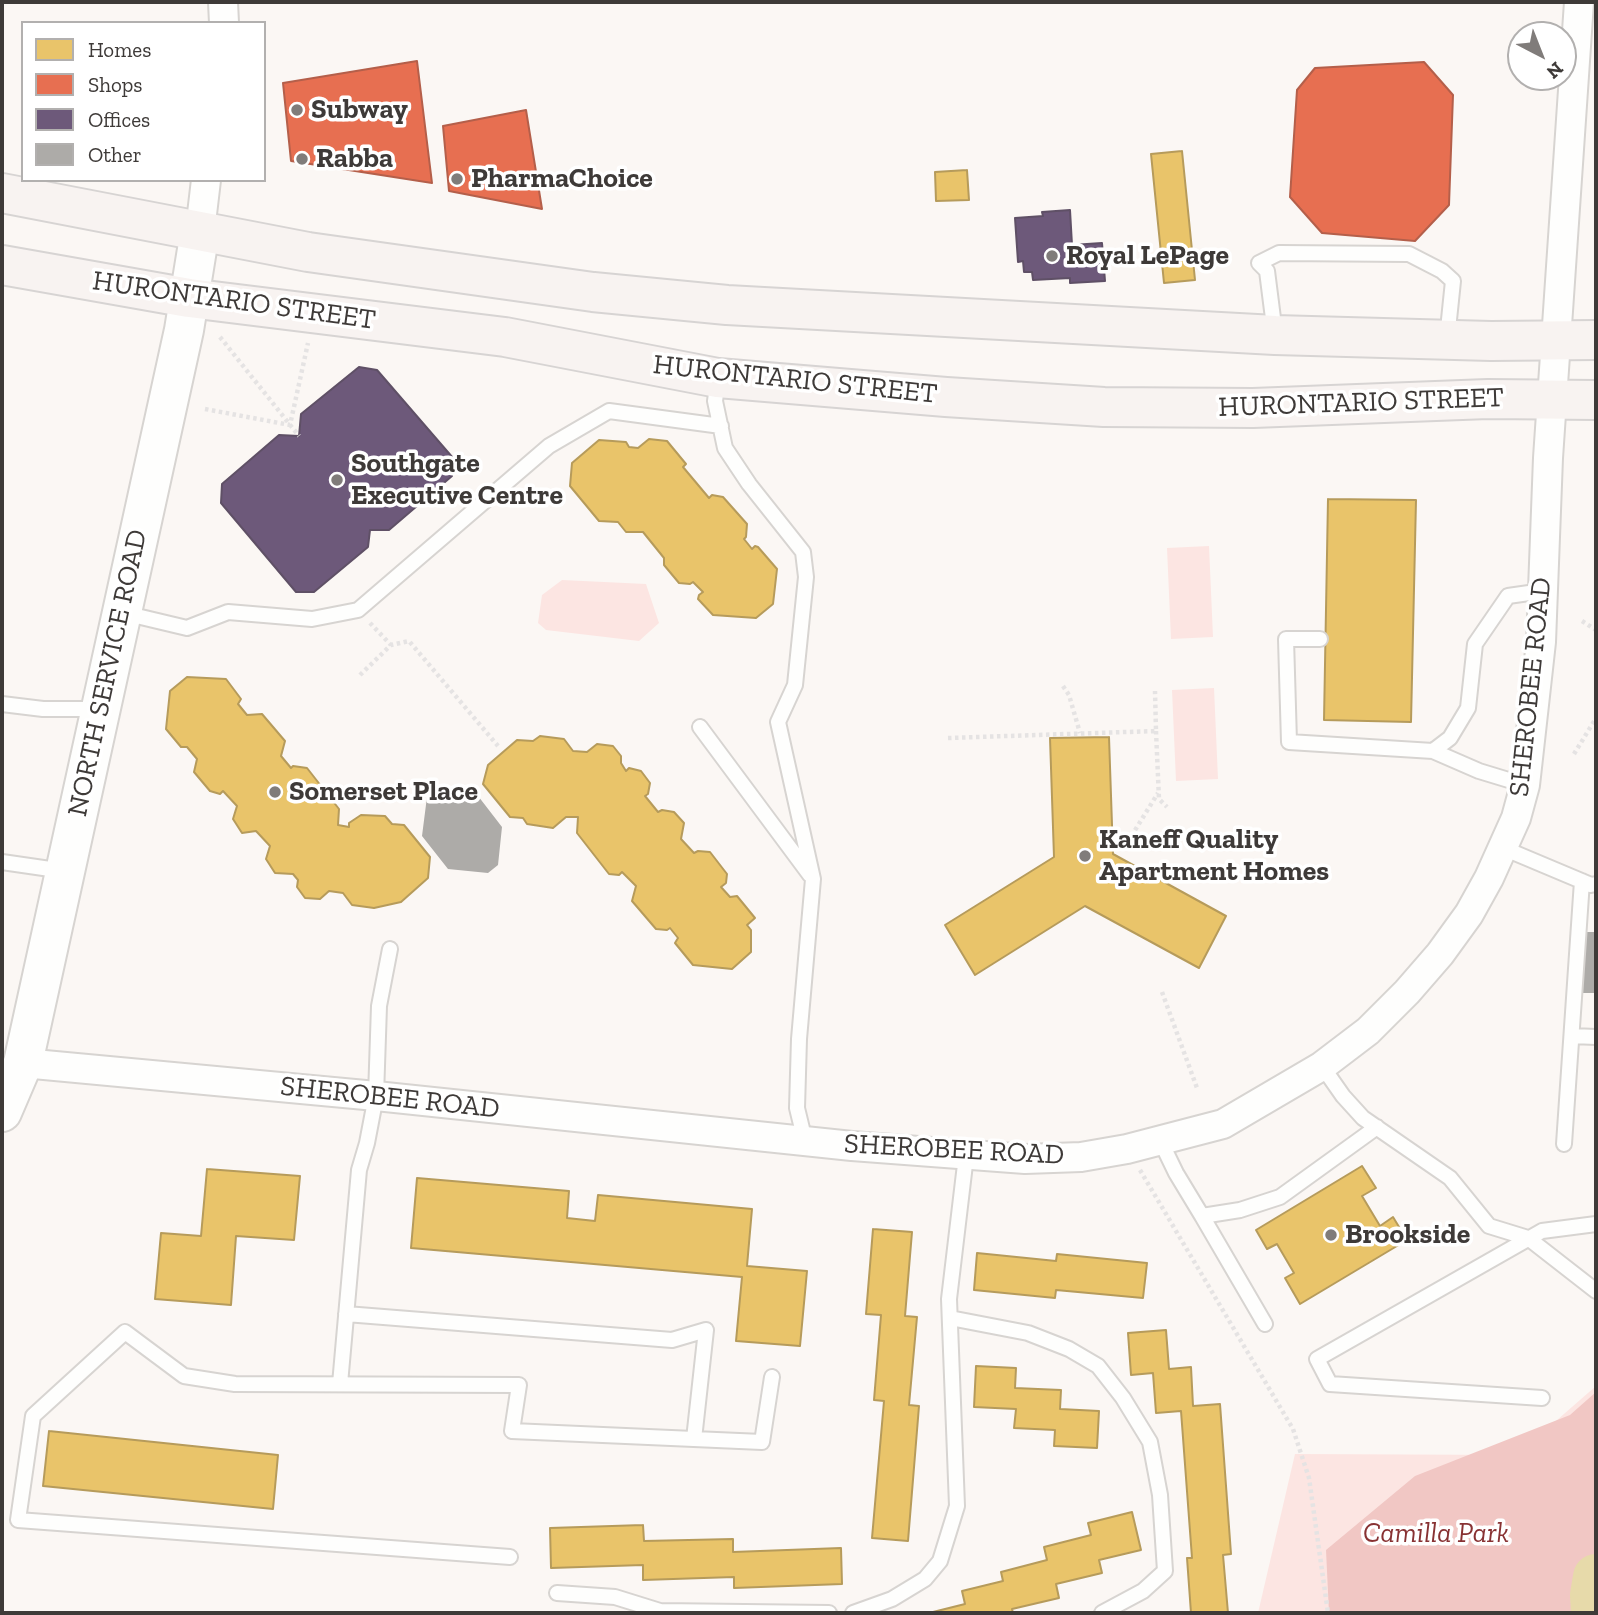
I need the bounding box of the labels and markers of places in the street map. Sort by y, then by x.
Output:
place label: Subway [311,93,408,127]
marker: Subway [289,102,305,118]
place label: Rabba [316,142,393,176]
marker: Rabba [294,151,310,167]
place label: PharmaChoice [471,162,653,196]
marker: PharmaChoice [449,171,465,187]
place label: Royal LePage [1066,239,1229,273]
marker: Royal LePage [1044,248,1060,264]
place label: Southgate Executive Centre [351,447,563,513]
marker: Southgate Executive Centre [329,472,345,488]
place label: Somerset Place [289,775,478,809]
marker: Somerset Place [267,784,283,800]
place label: Kaneff Quality Apartment Homes [1099,823,1329,889]
marker: Kaneff Quality Apartment Homes [1077,848,1093,864]
place label: Brookside [1345,1218,1470,1252]
marker: Brookside [1323,1227,1339,1243]

